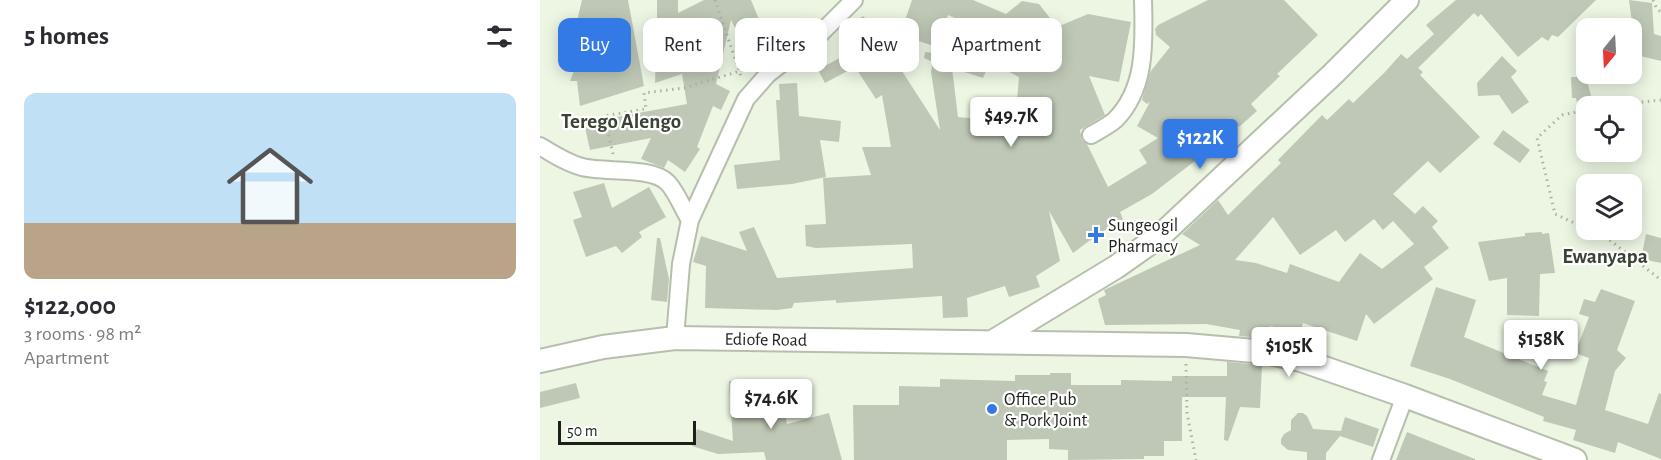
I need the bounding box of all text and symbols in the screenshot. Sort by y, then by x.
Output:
chip: Buy [558,18,631,72]
chip: Rent [643,18,723,72]
chip: Filters [735,18,827,72]
chip: New [839,18,919,72]
chip: Apartment [931,18,1062,72]
north arrow [1576,18,1642,84]
map controls [1576,18,1642,240]
icon: filters [483,20,516,53]
text: 5 homes [24,23,109,49]
button: locate [1576,96,1642,162]
pin: $49.7K [962,97,1060,148]
text: $49.7K [984,106,1038,126]
district label: Terego Alengo [561,111,681,132]
pin: $122K [1158,119,1242,170]
text: $122K [1177,128,1223,148]
icon: home [216,132,324,240]
button: layers [1576,174,1642,240]
place label: Sungeogil Pharmacy [1108,217,1178,256]
marker: Sungeogil Pharmacy [1089,228,1103,242]
district label: Ewanyapa [1562,246,1648,267]
text: $122,000 [24,293,116,319]
pin: $158K [1499,320,1583,371]
text: 3 rooms · 98 m² [24,324,141,344]
pin: $105K [1247,327,1331,378]
text: $158K [1518,329,1564,349]
street label: Ediofe Road [724,331,807,350]
text: $105K [1266,336,1312,356]
text: Apartment [24,348,109,368]
pin: $74.6K [722,379,820,430]
text: $74.6K [744,388,798,408]
place label: Office Pub & Pork Joint [1004,391,1087,430]
marker: Office Pub & Pork Joint [985,402,999,416]
scale bar [558,418,696,446]
text: 50 m [567,423,598,439]

